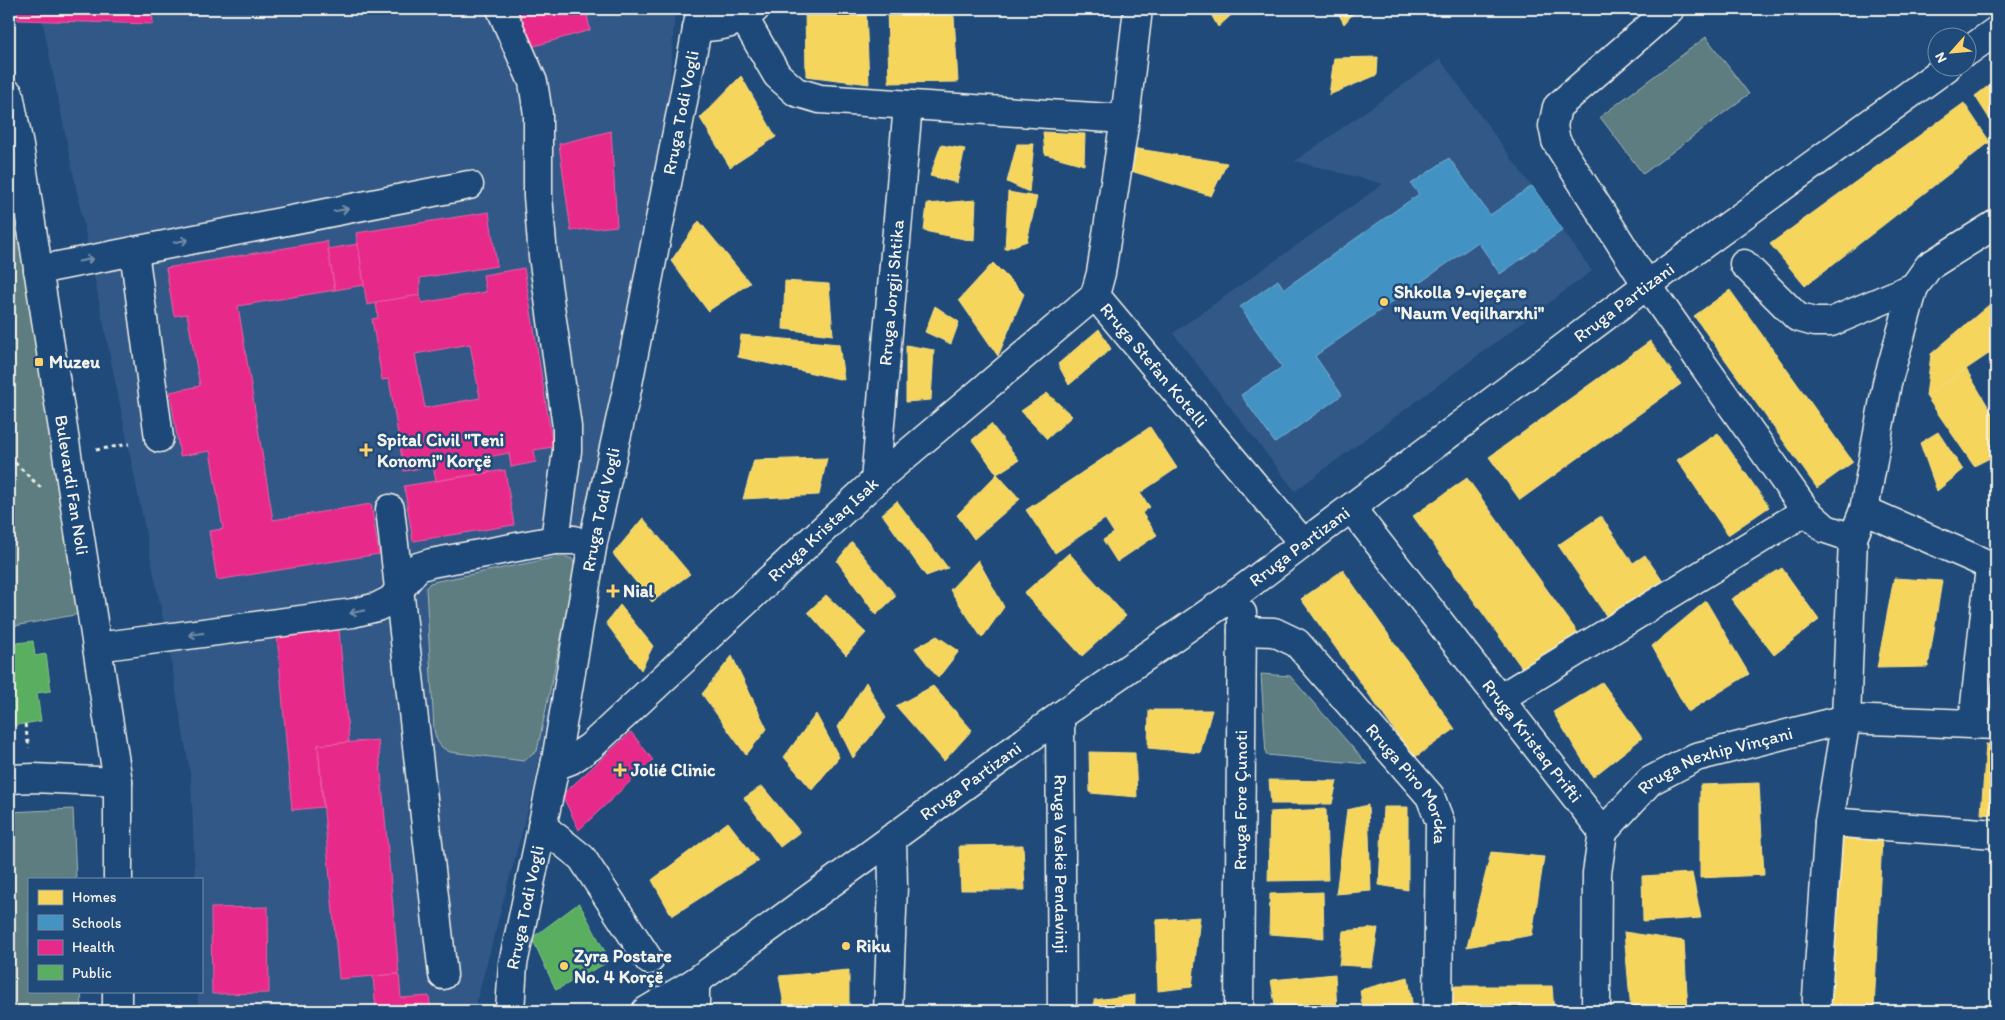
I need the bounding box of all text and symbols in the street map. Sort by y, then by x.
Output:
north arrow [1928,28,1978,78]
street label: Rruga Todi Vogli [658,48,704,177]
text: N [1931,50,1951,66]
one-way arrow [332,205,348,214]
street label: Rruga Jorgji Shtika [874,218,909,367]
one-way arrow [173,236,189,246]
one-way arrow [77,255,93,265]
street label: Rruga Partizani [1569,258,1679,347]
place label: Shkolla 9-vjeçare "Naum Veqilharxhi" [1394,281,1545,324]
marker: Shkolla 9-vjeçare "Naum Veqilharxhi" [1378,296,1390,308]
street label: Rruga Stefan Kotelli [1095,298,1212,432]
place label: Muzeu [49,351,101,373]
marker: Muzeu [33,356,45,368]
street label: Bulevardi Fan Noli [50,413,94,557]
place label: Spital Civil "Teni Konomi" Korçë [377,429,504,472]
marker: Spital Civil "Teni Konomi" Korçë [359,443,373,457]
street label: Rruga Todi Vogli [577,445,625,573]
street label: Rruga Kristaq Isak [763,472,883,586]
street label: Rruga Partizani [1245,502,1354,591]
place label: Nial [623,580,655,602]
marker: Nial [607,585,619,597]
one-way arrow [349,608,365,617]
one-way arrow [188,629,204,639]
street label: Rruga Kristaq Prifti [1477,675,1587,807]
street label: Rruga Piro Morcka [1361,719,1452,845]
street label: Rruga Nexhip Vinçani [1632,722,1795,799]
street label: Rruga Fore Çunoti [1229,730,1252,870]
street label: Rruga Partizani [916,737,1026,825]
place label: Jolié Clinic [630,759,716,781]
marker: Jolié Clinic [613,763,627,777]
street label: Rruga Vaskë Pendavinji [1049,774,1073,954]
street label: Rruga Todi Vogli [501,843,549,972]
legend [28,878,202,992]
text: Homes [72,888,117,906]
text: Schools [72,914,122,932]
place label: Riku [856,935,891,957]
text: Health [72,938,115,956]
marker: Riku [840,940,852,952]
place label: Zyra Postare No. 4 Korçë [574,945,672,988]
marker: Zyra Postare No. 4 Korçë [558,960,570,972]
text: Public [72,964,112,982]

